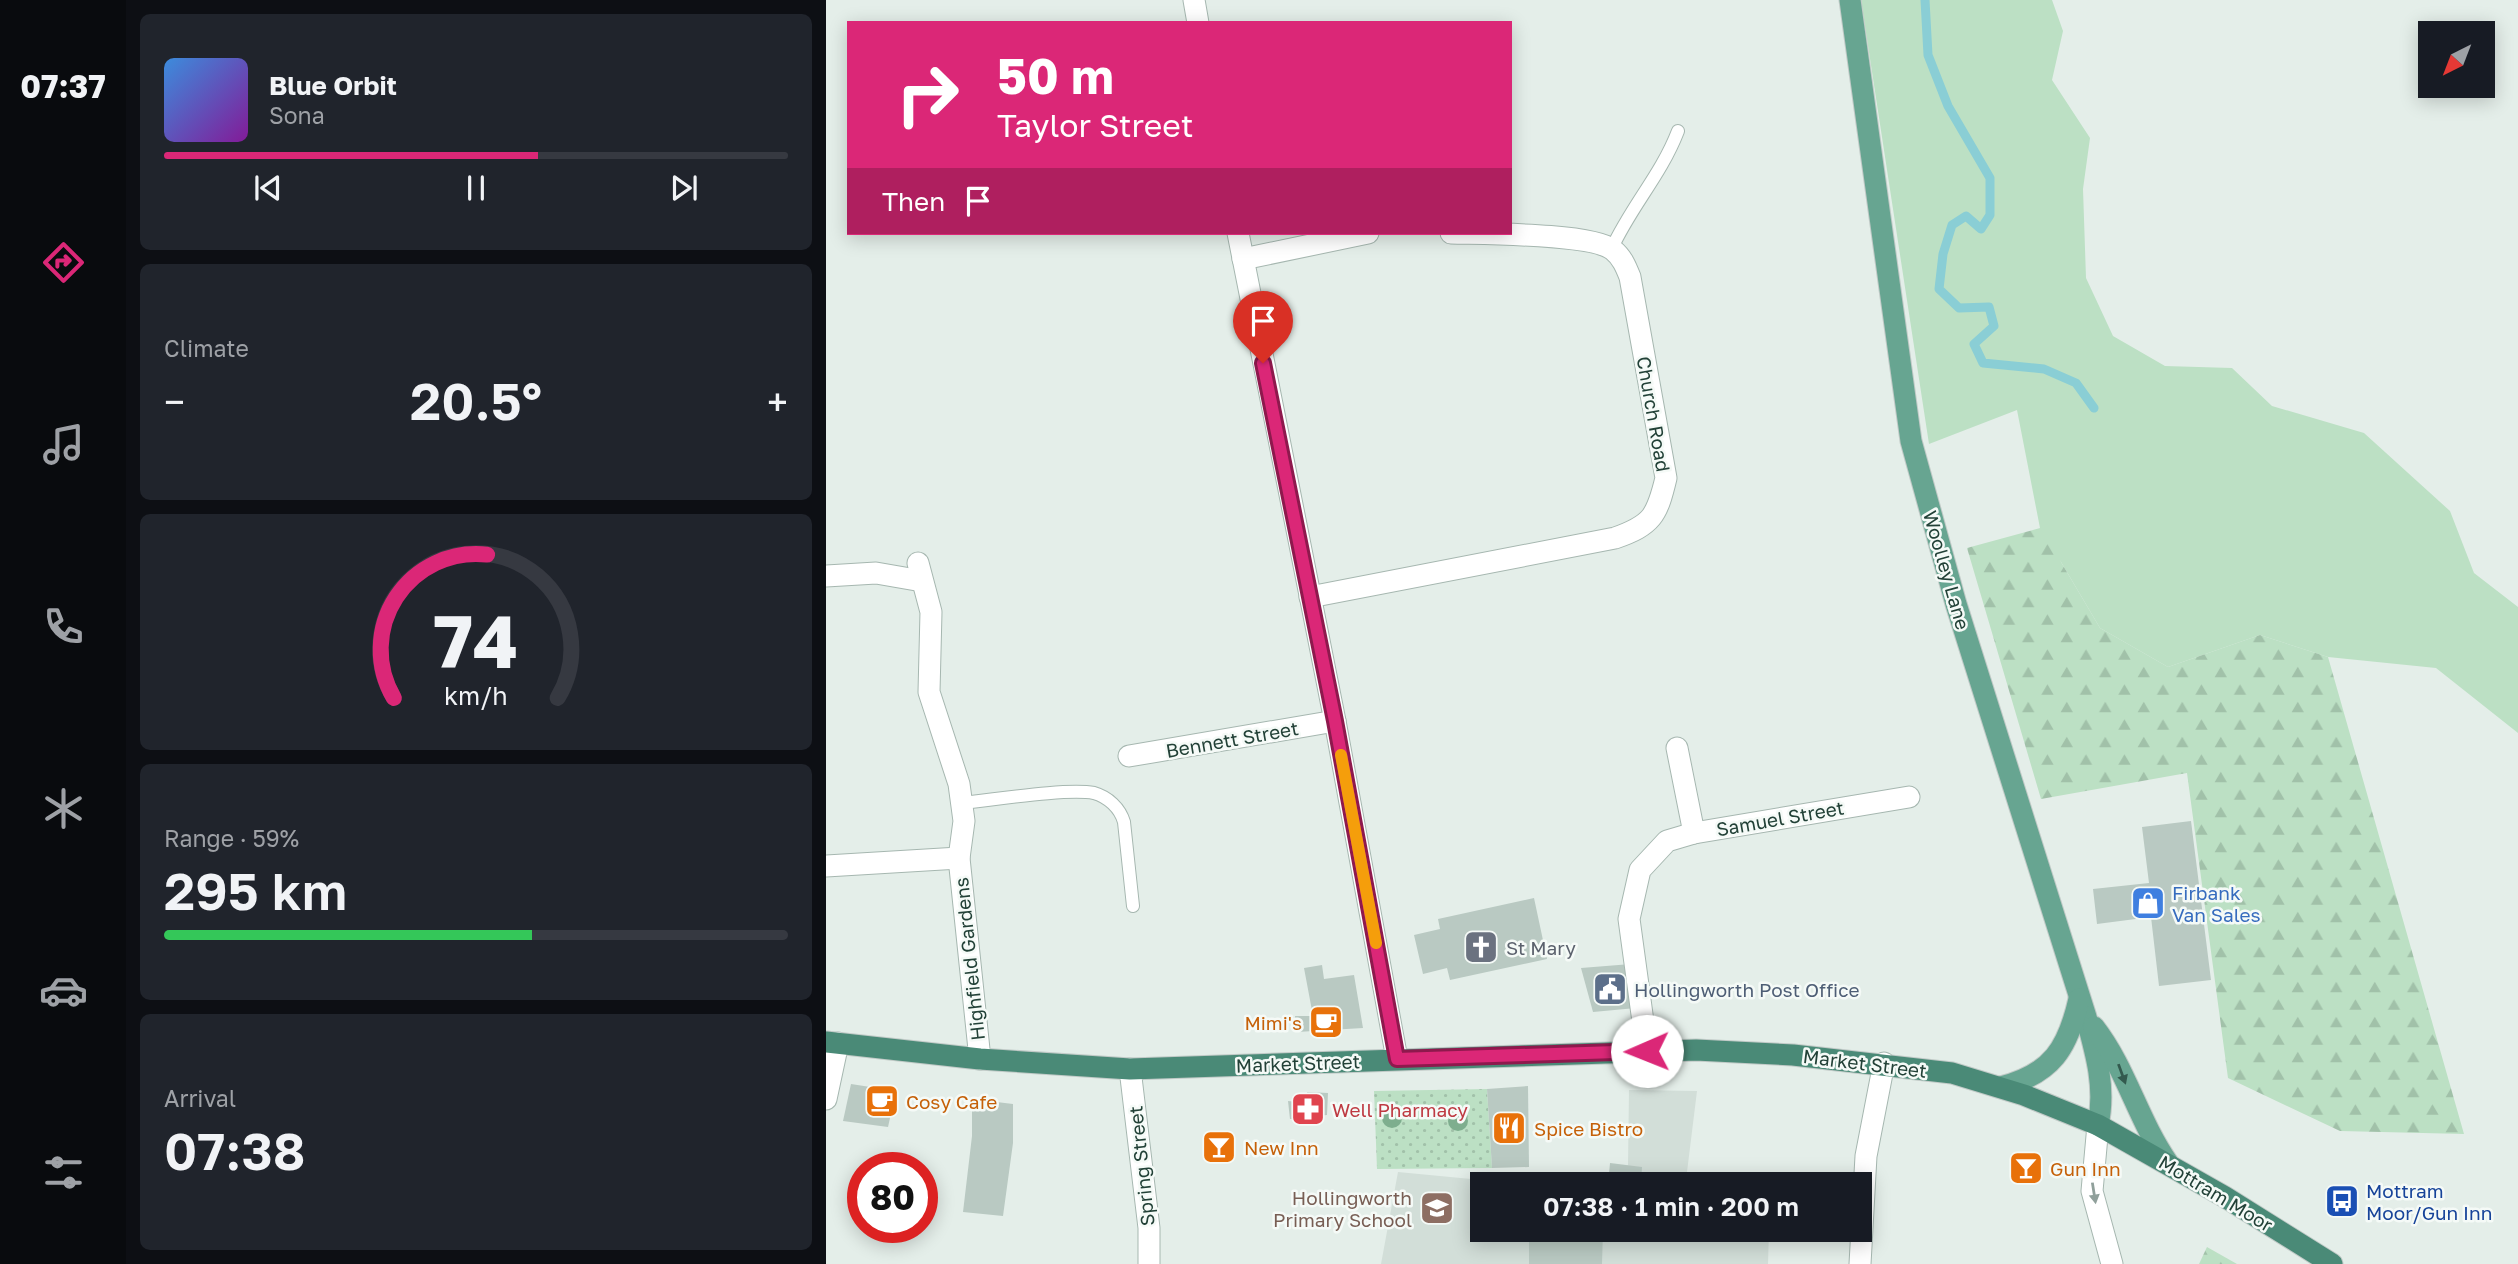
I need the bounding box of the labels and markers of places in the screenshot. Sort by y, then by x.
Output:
pin [1233,291,1293,363]
place label: Firbank Van Sales [2172,881,2261,926]
shop icon: Firbank Van Sales [2129,884,2167,922]
church icon: St Mary [1462,928,1500,966]
place label: St Mary [1506,936,1576,959]
public building icon: Hollingworth Post Office [1591,970,1629,1008]
place label: Hollingworth Post Office [1634,978,1860,1001]
cafe icon: Mimi's [1307,1003,1345,1041]
place label: Mimi's [1244,1011,1302,1034]
cafe icon: Cosy Cafe [863,1082,901,1120]
place label: Cosy Cafe [906,1090,997,1113]
pharmacy icon: Well Pharmacy [1289,1090,1327,1128]
place label: Well Pharmacy [1332,1098,1468,1121]
restaurant icon: Spice Bistro [1490,1109,1528,1147]
place label: Spice Bistro [1534,1117,1643,1140]
bar icon: New Inn [1200,1128,1238,1166]
place label: New Inn [1244,1136,1319,1159]
bar icon: Gun Inn [2007,1149,2045,1187]
place label: Gun Inn [2050,1157,2121,1180]
place label: Mottram Moor/Gun Inn [2366,1179,2492,1224]
bus stop icon: Mottram Moor/Gun Inn [2323,1182,2361,1220]
place label: Hollingworth Primary School [1273,1186,1412,1231]
school or university icon: Hollingworth Primary School [1418,1189,1456,1227]

